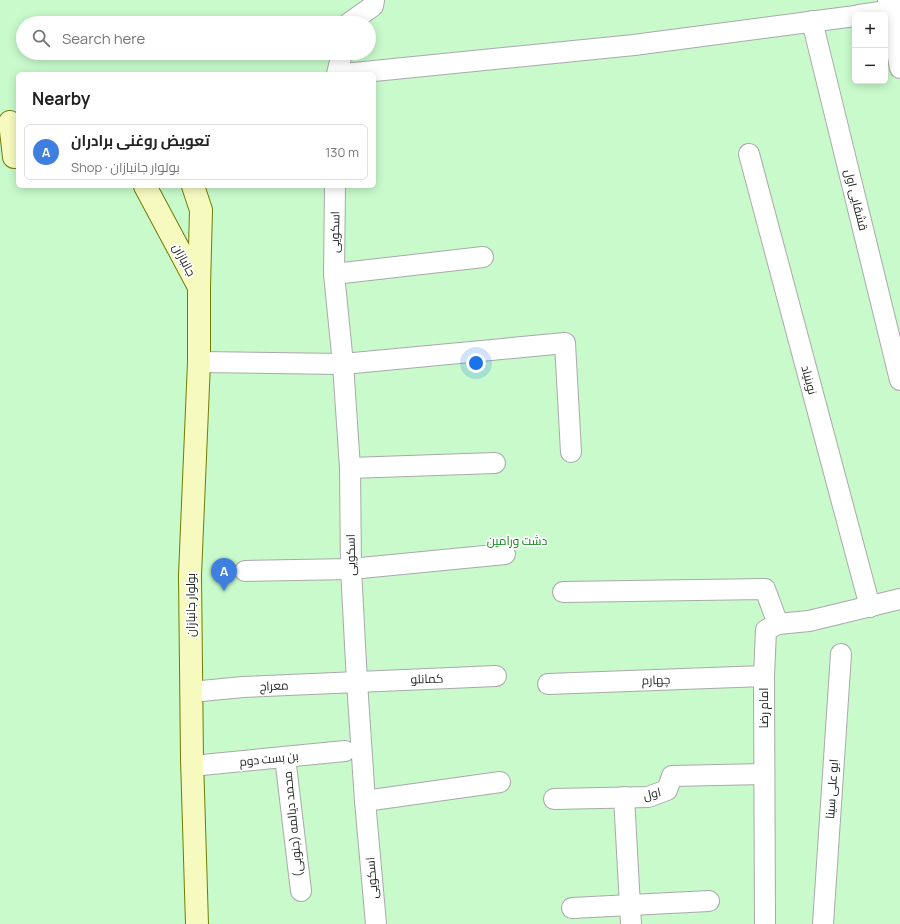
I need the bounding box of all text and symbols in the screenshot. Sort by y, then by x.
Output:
map controls [852,12,888,84]
button: + [852,12,888,48]
search box [16,16,376,60]
icon: search [30,27,52,49]
text: Search here [62,28,145,49]
button: − [852,48,888,84]
text: Nearby [32,87,90,110]
text: تعویض روغنی برادران [71,130,210,151]
text: A [42,143,50,161]
text: 130 m [325,143,359,161]
text: Shop · بولوار جانبازان [71,158,180,176]
street label: قشقایی اول [841,167,872,232]
street label: اسکویی [326,211,343,253]
street label: جانبازان [169,240,200,279]
your location [466,353,486,373]
street label: نوبنیاد [797,363,822,396]
park label: دشت ورامین [487,532,547,549]
street label: اسکویی [342,534,359,576]
pin: A [211,558,237,591]
street label: بولوار جانبازان [182,573,199,637]
street label: کمانلو [410,669,444,688]
street label: چهارم [641,671,671,689]
street label: معراج [259,676,289,695]
street label: امام رضا [755,688,772,728]
street label: بن بست دوم [238,747,299,770]
street label: ابو علی سینا [821,758,842,820]
street label: محمد دیالمه (جنوبی) [278,770,307,878]
street label: اول [641,783,662,804]
street label: اسکویی [361,856,382,900]

